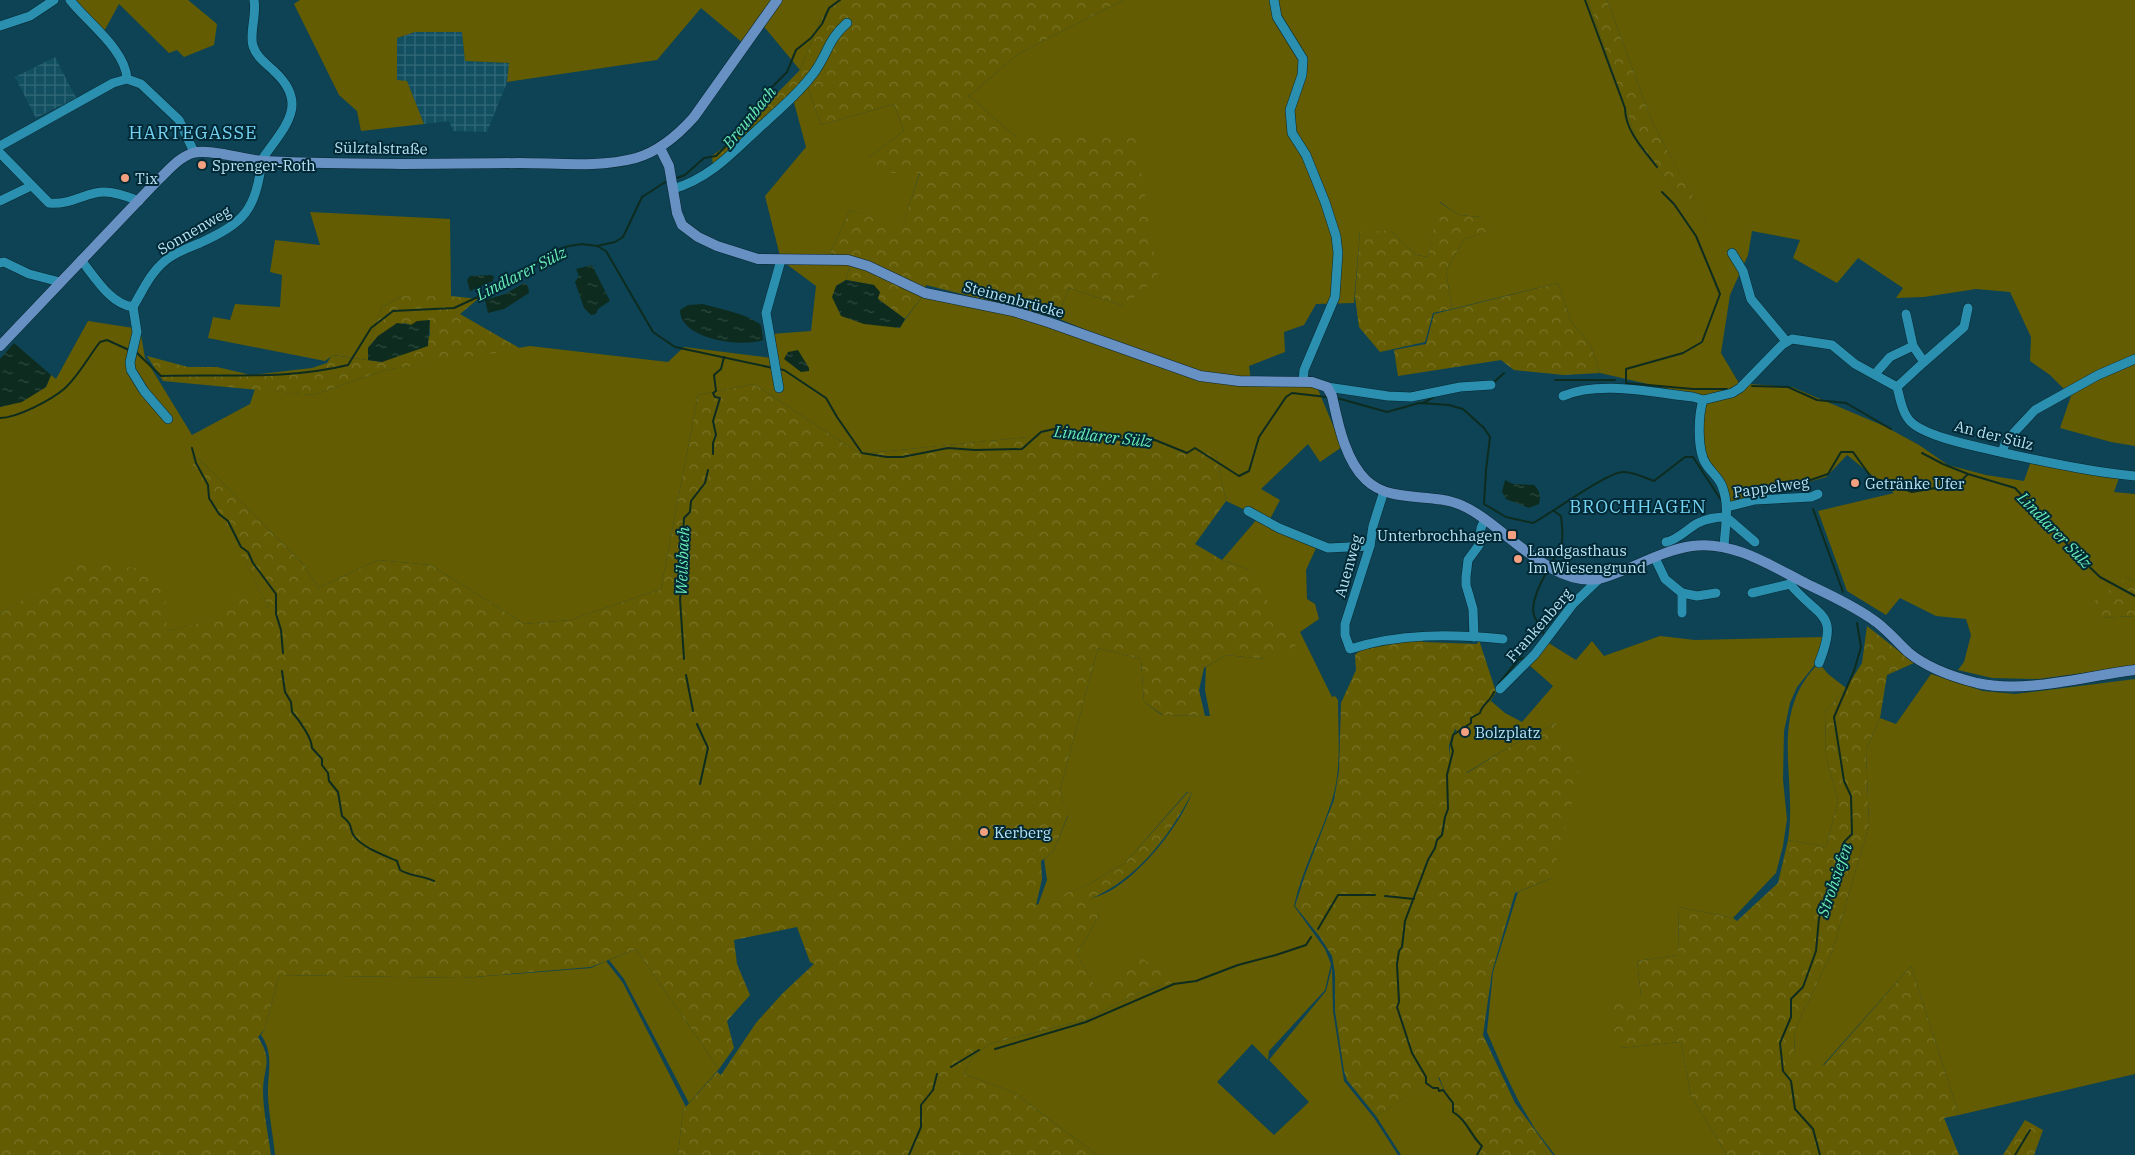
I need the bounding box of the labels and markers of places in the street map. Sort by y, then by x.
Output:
place label: Sprenger-Roth [212,156,316,175]
marker: Sprenger-Roth [196,159,208,171]
place label: Tix [135,169,158,188]
marker: Tix [119,172,131,184]
place label: Getränke Ufer [1865,474,1965,493]
marker: Getränke Ufer [1849,477,1861,489]
place label: Unterbrochhagen [1377,526,1502,545]
marker: Unterbrochhagen [1506,529,1518,541]
place label: Landgasthaus Im Wiesengrund [1528,541,1646,577]
marker: Landgasthaus Im Wiesengrund [1512,553,1524,565]
place label: Bolzplatz [1475,723,1540,742]
marker: Bolzplatz [1459,726,1471,738]
place label: Kerberg [994,823,1051,842]
marker: Kerberg [978,826,990,838]

